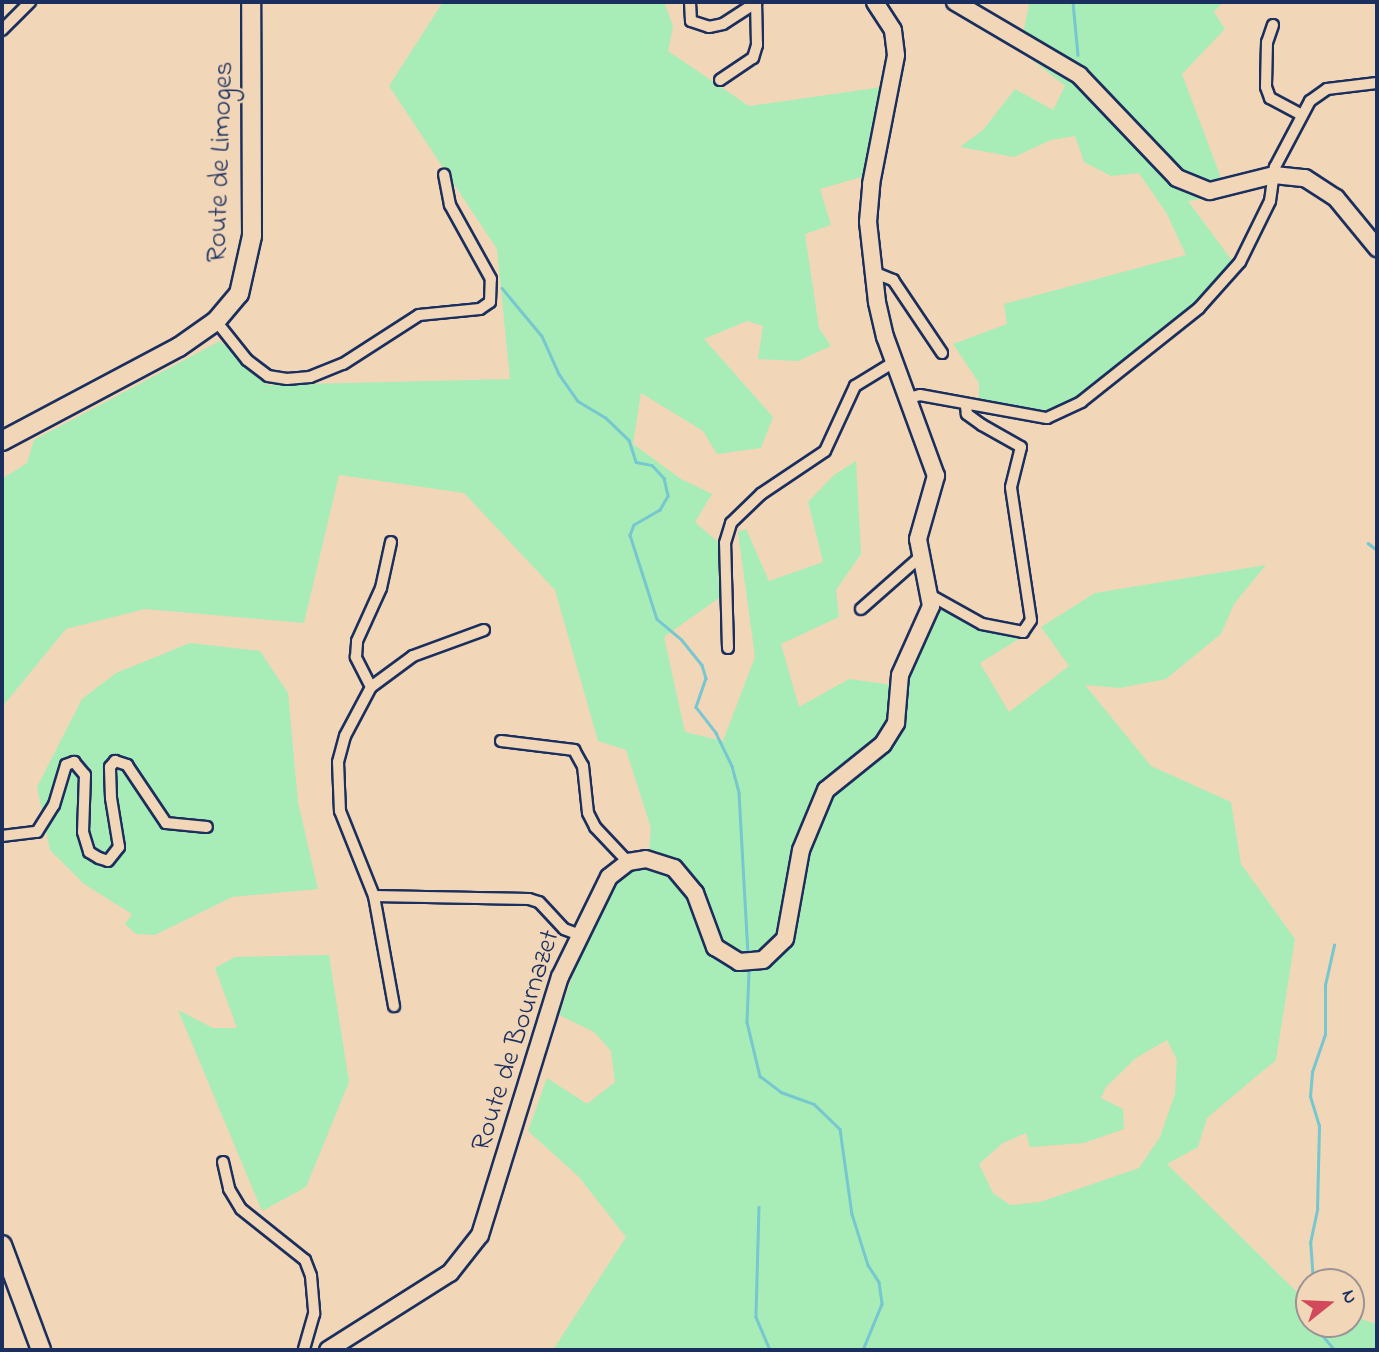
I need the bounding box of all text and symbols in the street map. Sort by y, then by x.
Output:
street label: Route de Limoges [202,61,242,263]
street label: Route de Bournazet [465,926,569,1156]
north arrow [1295,1268,1365,1338]
text: N [1334,1287,1363,1307]

